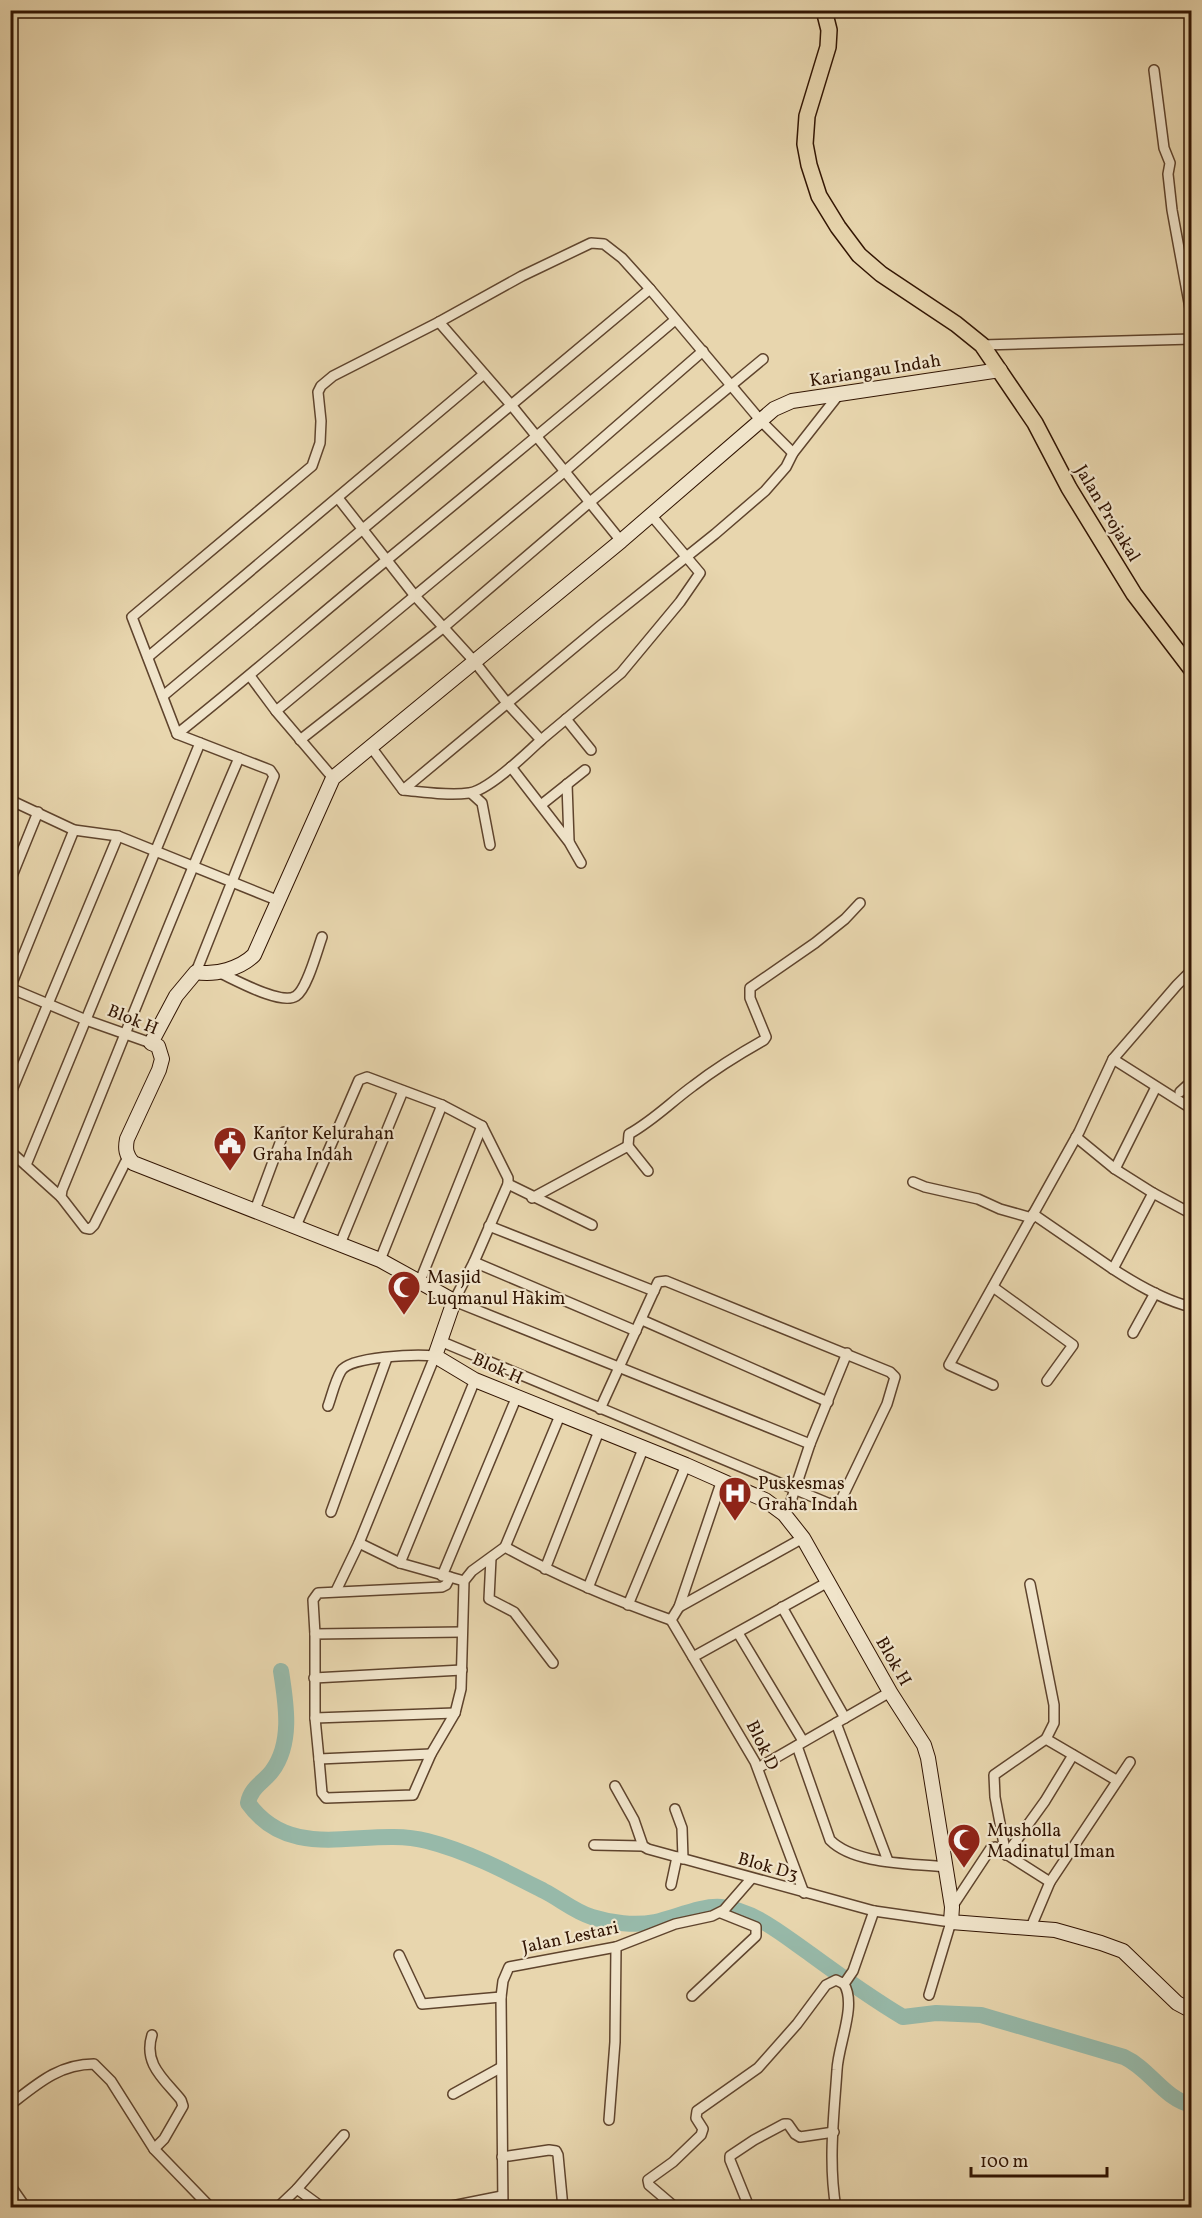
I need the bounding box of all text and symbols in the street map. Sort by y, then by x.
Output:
street label: Kariangau Indah [808,349,943,394]
street label: Jalan Projakal [1068,460,1146,567]
street label: Blok H [103,999,162,1042]
place label: Kantor Kelurahan Graha Indah [253,1122,395,1168]
public building icon: Kantor Kelurahan Graha Indah [212,1125,248,1172]
place label: Masjid Luqmanul Hakim [427,1266,566,1312]
mosque icon: Masjid Luqmanul Hakim [386,1269,422,1316]
street label: Blok H [468,1347,527,1392]
place label: Puskesmas Graha Indah [758,1472,858,1518]
hospital icon: Puskesmas Graha Indah [717,1475,753,1522]
street label: Blok H [869,1633,917,1691]
street label: Blok D [739,1717,784,1775]
place label: Musholla Madinatul Iman [987,1819,1115,1865]
mosque icon: Musholla Madinatul Iman [946,1822,982,1869]
street label: Blok D3 [734,1847,801,1888]
street label: Jalan Lestari [520,1916,621,1961]
scale bar [971,2140,1108,2178]
text: 100 m [980,2150,1029,2175]

